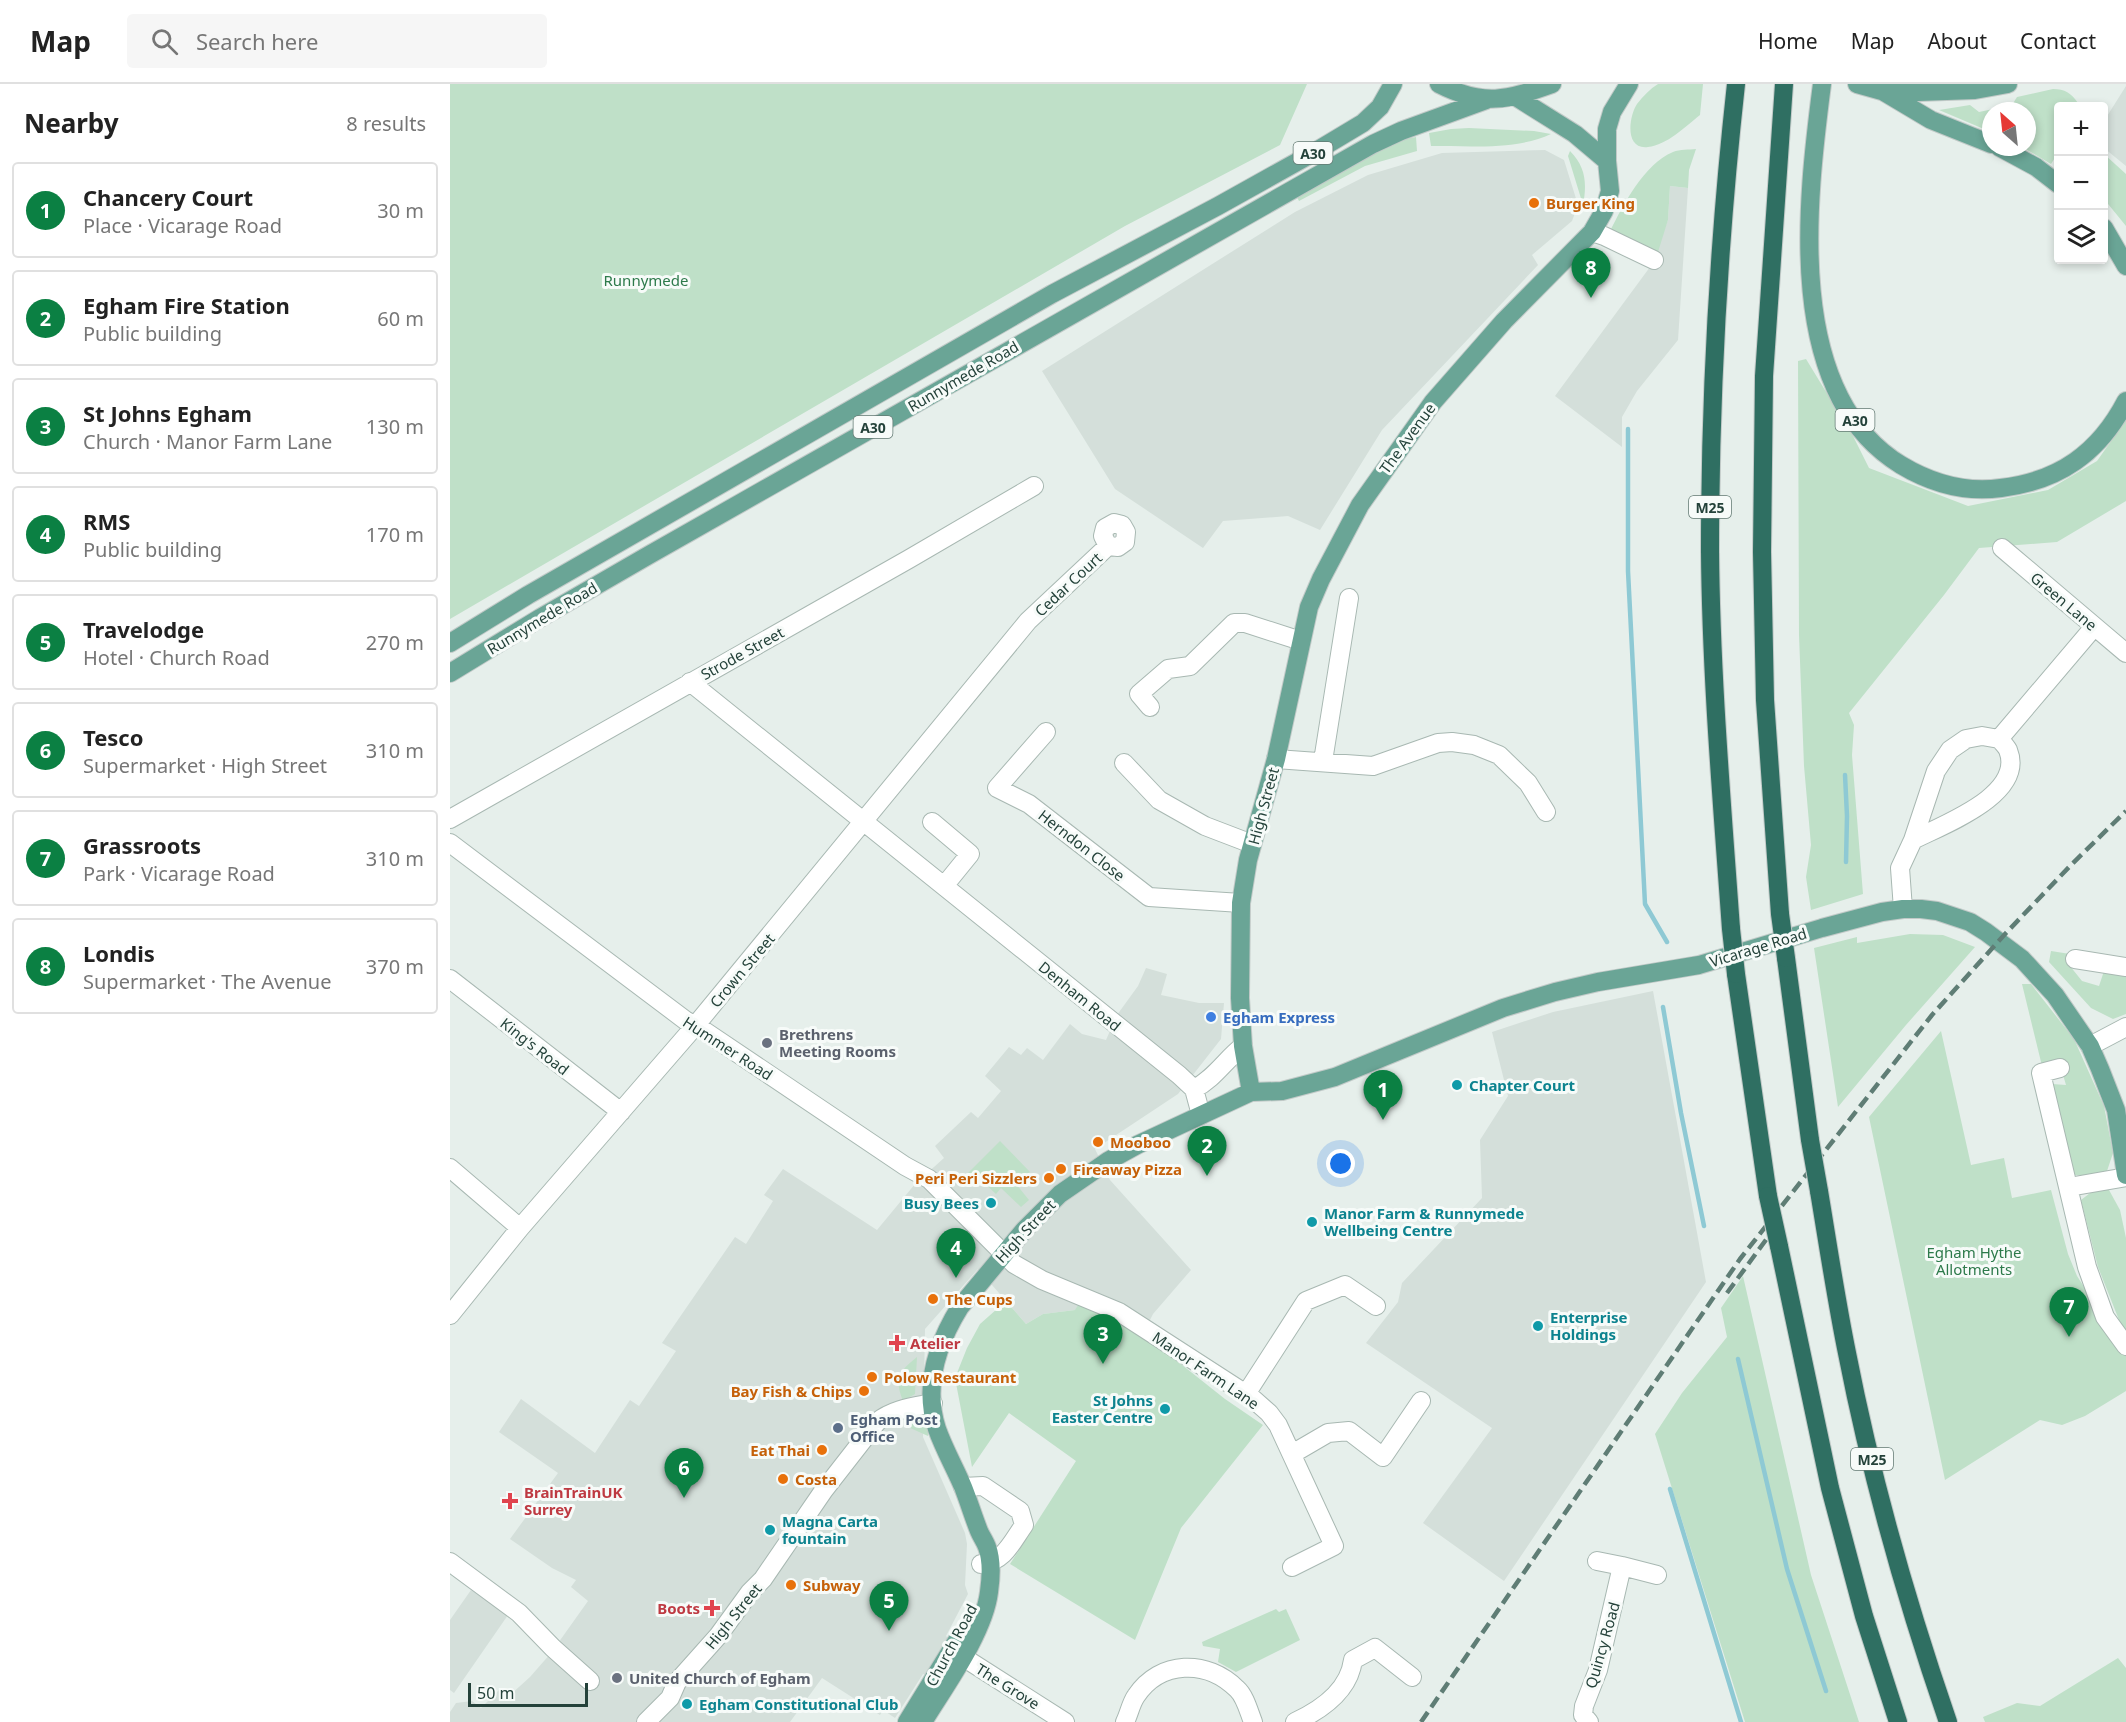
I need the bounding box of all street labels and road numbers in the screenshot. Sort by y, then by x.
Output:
road number: A30 [1294,142,1332,164]
street label: Runnymede Road [904,336,1022,416]
street label: The Avenue [1375,399,1439,477]
road number: A30 [1836,409,1874,431]
road number: A30 [854,416,892,438]
road number: M25 [1689,496,1731,518]
street label: Cedar Court [1030,547,1106,620]
street label: Green Lane [2027,567,2101,635]
street label: Runnymede Road [483,577,601,659]
street label: Strode Street [697,622,788,684]
street label: High Street [1243,765,1283,847]
street label: Herndon Close [1035,805,1129,885]
street label: Vicarage Road [1707,923,1809,971]
street label: Crown Street [705,928,779,1011]
street label: Denham Road [1035,957,1125,1035]
street label: Hummer Road [679,1012,777,1084]
street label: King's Road [497,1013,573,1079]
street label: High Street [991,1195,1060,1267]
street label: Manor Farm Lane [1149,1327,1263,1413]
road number: M25 [1851,1448,1893,1470]
street label: High Street [700,1578,766,1653]
street label: Church Road [921,1600,981,1690]
street label: Quincy Road [1580,1600,1624,1690]
street label: The Grove [972,1659,1044,1713]

